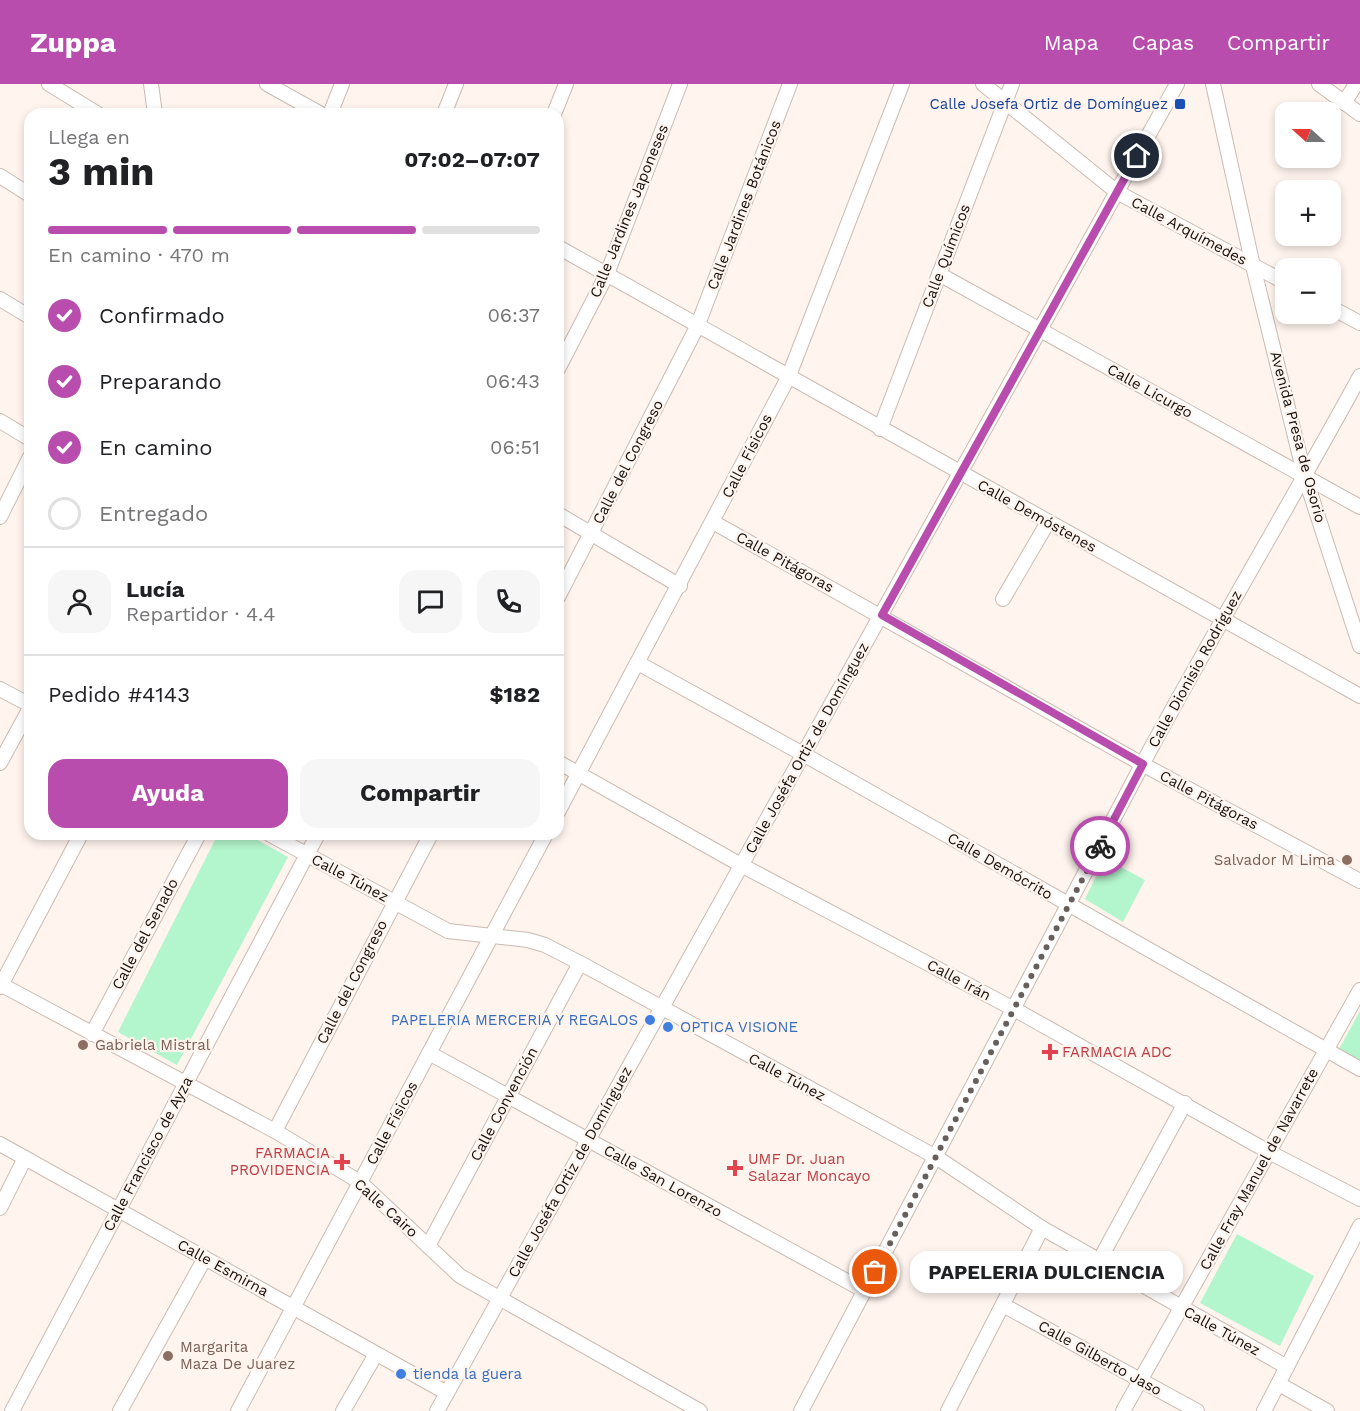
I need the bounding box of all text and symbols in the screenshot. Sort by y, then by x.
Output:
text: Zuppa [30,26,116,59]
text: Mapa [1044,30,1099,55]
text: Capas [1132,30,1194,55]
text: Compartir [1227,30,1330,55]
place label: Calle Josefa Ortiz de Domínguez [929,95,1168,113]
marker: Calle Josefa Ortiz de Domínguez [1173,97,1187,111]
north arrow [1275,102,1341,168]
map controls [1275,102,1341,324]
street label: Calle Jardines Botánicos [703,118,785,292]
street label: Calle Jardines Japoneses [586,122,672,300]
text: Llega en [48,125,130,149]
pin [1111,130,1162,181]
icon: home [1120,139,1153,172]
text: 07:02–07:07 [404,147,540,172]
text: 3 min [48,149,155,194]
button: + [1275,180,1341,246]
street label: Calle Arquímedes [1128,193,1250,269]
street label: Calle Químicos [918,201,974,310]
text: En camino · 470 m [48,243,230,267]
button: − [1275,258,1341,324]
icon: check [48,299,81,332]
text: Confirmado [99,303,225,328]
text: 06:37 [487,303,540,327]
street label: Avenida Presa de Osorio [1266,349,1330,525]
street label: Calle Licurgo [1104,360,1196,422]
icon: check [48,365,81,398]
text: Preparando [99,369,222,394]
text: 06:43 [486,369,540,393]
street label: Calle del Congreso [589,397,667,527]
street label: Calle Físicos [718,411,776,501]
icon: check [48,431,81,464]
text: En camino [99,435,213,460]
text: 06:51 [490,435,540,459]
street label: Calle Demóstenes [974,476,1100,556]
text: Entregado [99,501,208,526]
street label: Calle Pitágoras [733,528,837,596]
button: person [48,570,111,633]
button: chat [399,570,462,633]
button: phone [477,570,540,633]
text: Lucía [126,577,184,602]
street label: Calle Dionisio Rodríguez [1144,587,1246,751]
text: Repartidor · 4.4 [126,602,275,626]
street label: Calle Joséfa Ortiz de Domínguez [741,639,873,857]
text: Pedido #4143 [48,682,190,707]
text: $182 [490,682,540,707]
button: Ayuda [48,759,288,828]
button: Compartir [300,759,540,828]
street label: Calle Pitágoras [1157,766,1261,834]
courier [1070,816,1130,876]
street label: Calle Demócrito [944,829,1056,903]
icon: bike [1084,830,1117,863]
street label: Calle Túnez [308,850,392,906]
place label: Salvador M Lima [1214,851,1336,869]
marker: Salvador M Lima [1340,853,1354,867]
street label: Calle del Senado [108,875,182,993]
street label: Calle del Congreso [313,917,391,1047]
street label: Calle Irán [924,956,994,1004]
place label: PAPELERIA MERCERIA Y REGALOS [391,1011,638,1029]
marker: PAPELERIA MERCERIA Y REGALOS [643,1013,657,1027]
place label: OPTICA VISIONE [680,1018,798,1036]
marker: OPTICA VISIONE [661,1020,675,1034]
place label: Gabriela Mistral [95,1036,211,1054]
marker: Gabriela Mistral [76,1038,90,1052]
place label: FARMACIA ADC [1062,1043,1172,1061]
street label: Calle Convención [466,1044,542,1164]
marker: FARMACIA ADC [1043,1045,1057,1059]
street label: Calle Túnez [745,1049,829,1105]
street label: Calle Joséfa Ortiz de Domínguez [504,1063,636,1281]
street label: Calle Fray Manuel de Navarrete [1196,1065,1322,1273]
street label: Calle Francisco de Ayza [99,1073,197,1234]
street label: Calle Físicos [362,1078,422,1168]
street label: Calle San Lorenzo [601,1141,725,1221]
place label: FARMACIA PROVIDENCIA [230,1144,330,1179]
place label: UMF Dr. Juan Salazar Moncayo [748,1150,871,1185]
marker: FARMACIA PROVIDENCIA [335,1155,349,1169]
marker: UMF Dr. Juan Salazar Moncayo [726,1159,744,1177]
street label: Calle Cairo [350,1175,422,1241]
street label: Calle Esmirna [174,1236,272,1301]
pin [849,1246,900,1297]
callout: PAPELERIA DULCIENCIA [911,1251,1184,1293]
icon: bag [858,1255,891,1288]
text: PAPELERIA DULCIENCIA [928,1260,1165,1284]
street label: Calle Túnez [1181,1303,1263,1359]
street label: Calle Gilberto Jaso [1035,1317,1165,1399]
place label: Margarita Maza De Juarez [180,1338,295,1373]
marker: Margarita Maza De Juarez [161,1349,175,1363]
place label: tienda la guera [413,1365,523,1383]
marker: tienda la guera [394,1367,408,1381]

